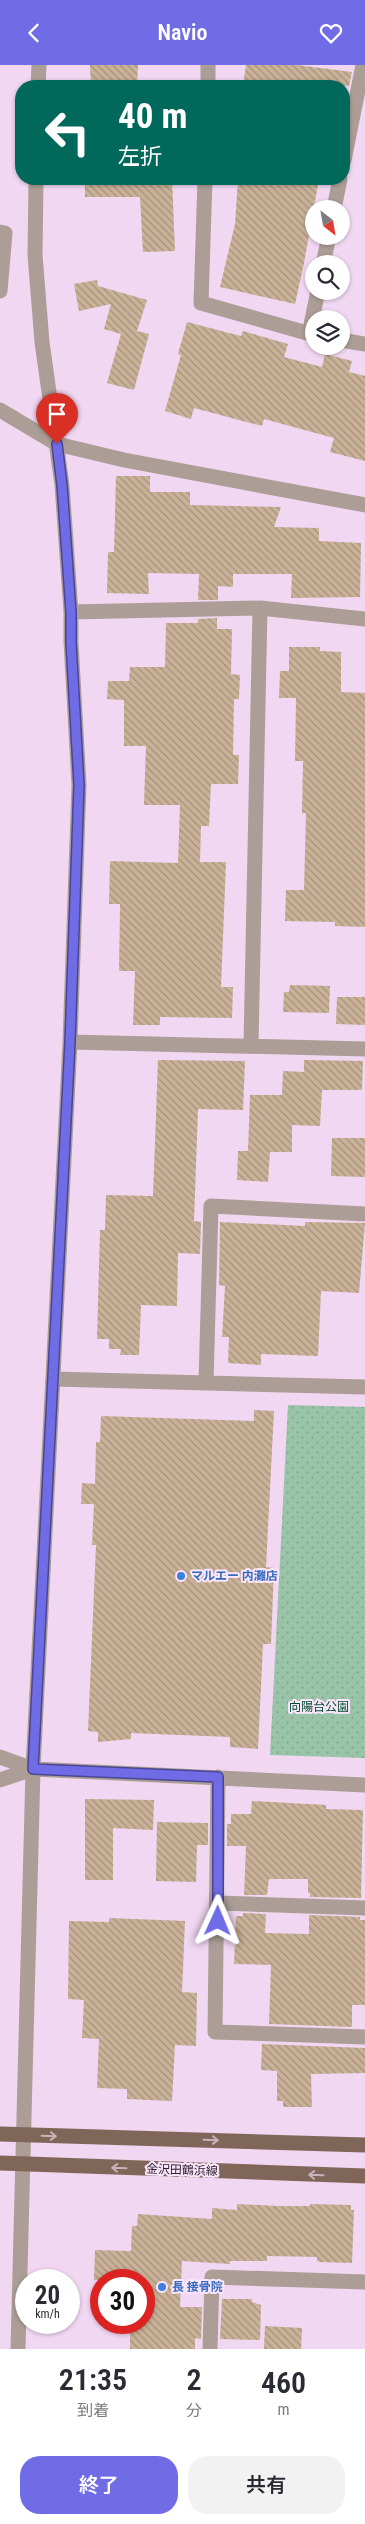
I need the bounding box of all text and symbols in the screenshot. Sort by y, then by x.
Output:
icon: back [20,19,48,47]
icon: heart [317,19,345,47]
text: Navio [158,20,207,45]
text: 40 m [118,96,187,137]
icon: left [35,100,100,165]
text: 左折 [118,144,162,169]
north arrow [305,200,350,245]
map controls [305,200,350,355]
button: search [305,255,350,300]
button: layers [305,310,350,355]
pin [36,393,78,444]
icon: arrive [43,400,71,428]
place label: マルエー 内灘店 [191,1569,278,1583]
marker: マルエー 内灘店 [175,1570,187,1582]
park label: 向陽台公園 [289,1700,349,1714]
position arrow [191,1894,243,1946]
one-way arrow [40,2131,56,2140]
one-way arrow [202,2135,219,2145]
street label: 金沢田鶴浜線 [146,2162,218,2178]
one-way arrow [111,2163,127,2172]
one-way arrow [309,2170,325,2179]
speed limit sign: 30 [90,2269,155,2334]
place label: 長 接骨院 [172,2280,223,2294]
text: 20 [35,2281,60,2310]
marker: 長 接骨院 [156,2281,168,2293]
text: km/h [35,2307,60,2321]
text: 21:35 [59,2362,127,2397]
text: 2 [186,2362,202,2397]
text: 460 [261,2365,306,2400]
text: m [277,2400,290,2419]
text: 到着 [77,2401,109,2420]
text: 分 [186,2401,202,2420]
button: 終了 [20,2456,178,2514]
button: 共有 [188,2456,345,2514]

